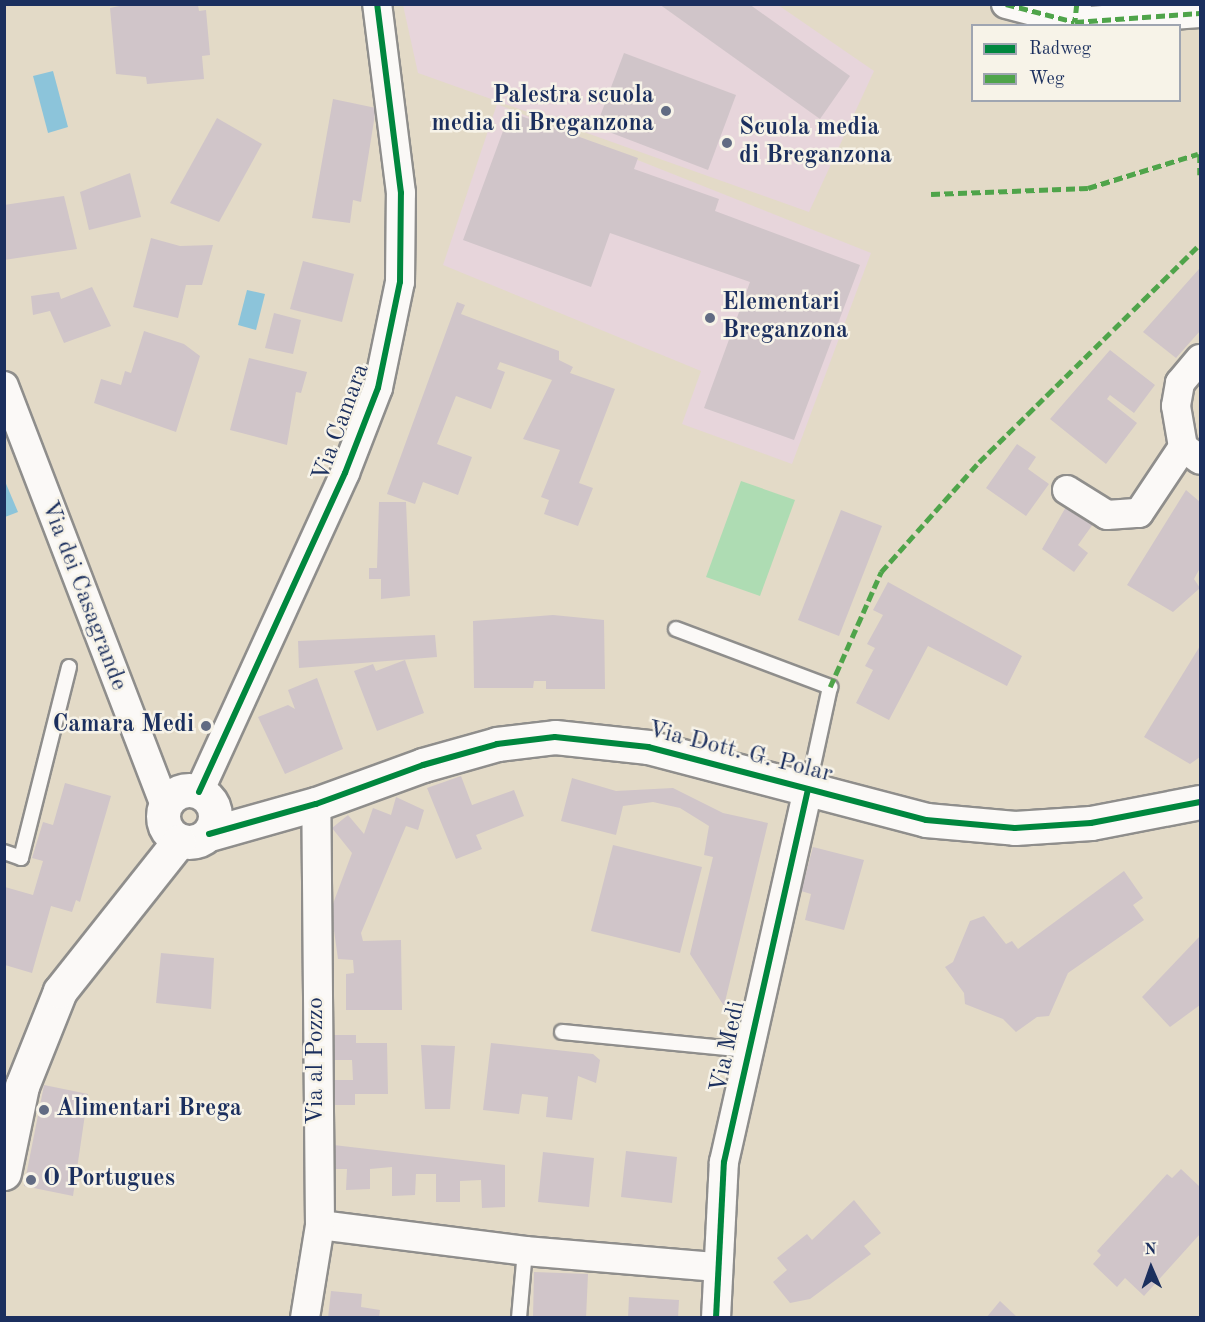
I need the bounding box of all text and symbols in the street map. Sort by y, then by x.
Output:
legend [971,24,1181,102]
text: Radweg [1029,40,1091,58]
text: Weg [1029,70,1065,88]
place label: Palestra scuola media di Breganzona [432,83,654,139]
marker: Palestra scuola media di Breganzona [659,104,673,118]
place label: Scuola media di Breganzona [739,115,892,171]
marker: Scuola media di Breganzona [720,136,734,150]
place label: Elementari Breganzona [722,290,848,346]
marker: Elementari Breganzona [703,311,717,325]
street label: Via Camara [307,360,377,486]
street label: Via dei Casagrande [34,497,132,695]
place label: Camara Medi [53,712,194,740]
street label: Via Dott. G. Polar [645,716,835,790]
marker: Camara Medi [199,719,213,733]
street label: Via al Pozzo [303,997,331,1125]
street label: Via Medi [705,999,753,1095]
place label: Alimentari Brega [56,1096,242,1124]
marker: Alimentari Brega [37,1103,51,1117]
place label: O Portugues [43,1166,175,1194]
marker: O Portugues [24,1173,38,1187]
north arrow [1121,1238,1181,1298]
text: N [1144,1242,1157,1258]

